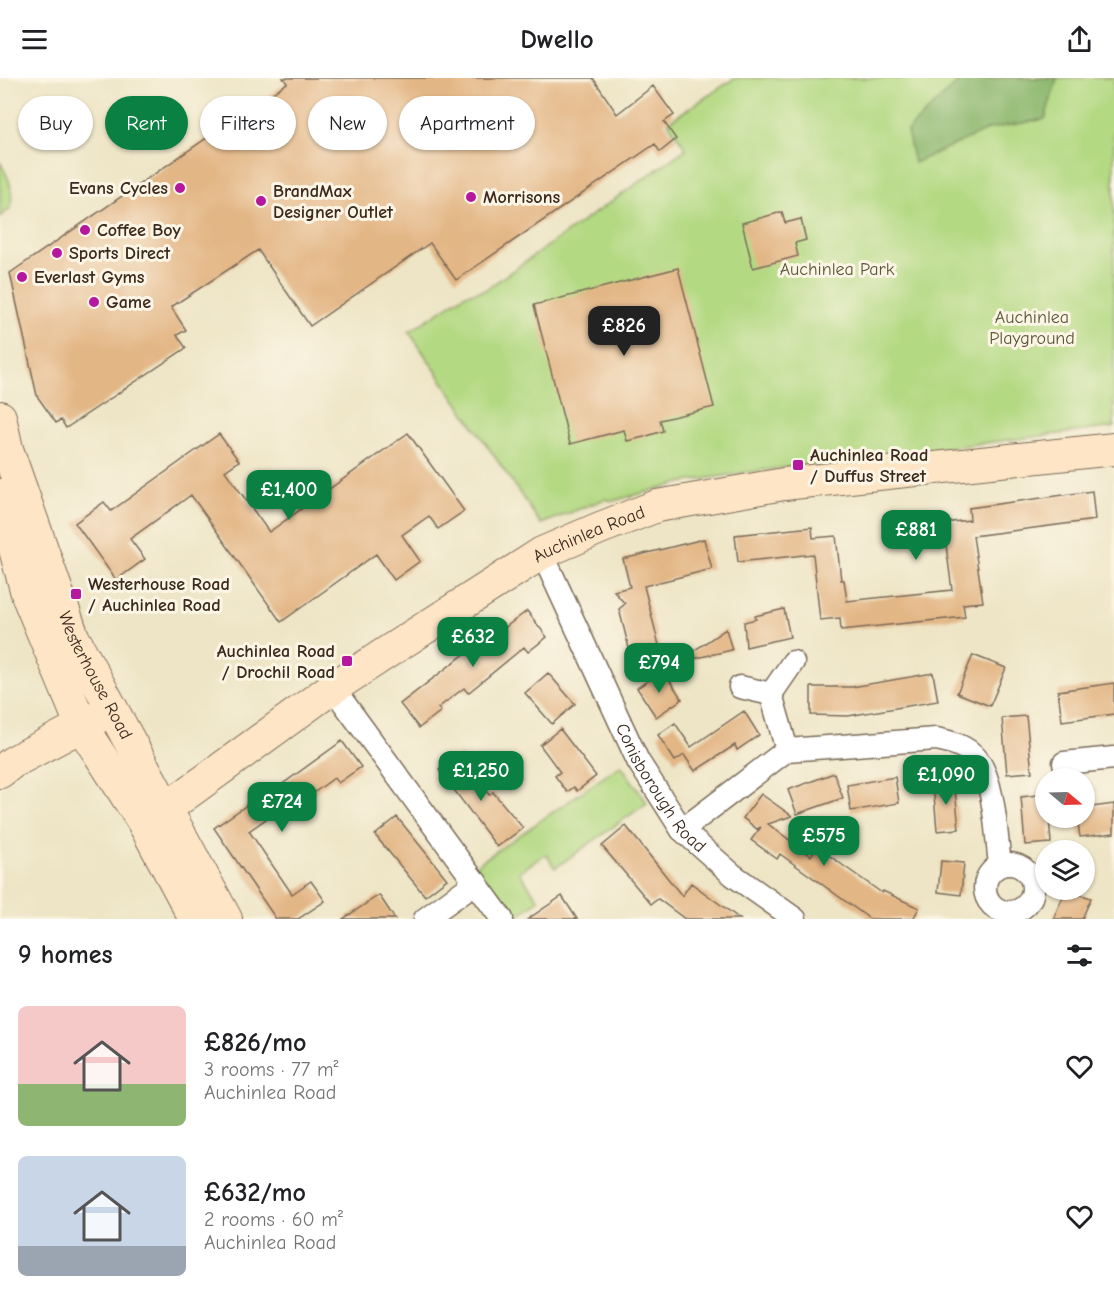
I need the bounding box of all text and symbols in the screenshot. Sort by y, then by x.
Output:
icon: menu [18,23,51,56]
icon: share [1063,23,1096,56]
text: Dwello [520,24,594,55]
chip: Buy [18,96,93,150]
chip: Rent [105,96,188,150]
chip: Filters [200,96,296,150]
chip: New [308,96,387,150]
chip: Apartment [399,96,535,150]
place label: Evans Cycles [69,178,168,199]
marker: Evans Cycles [173,181,187,195]
place label: BrandMax Designer Outlet [273,181,394,223]
place label: Morrisons [483,187,560,208]
marker: Morrisons [464,190,478,204]
marker: BrandMax Designer Outlet [254,194,268,208]
place label: Coffee Boy [97,220,181,241]
marker: Coffee Boy [78,223,92,237]
place label: Sports Direct [69,243,171,264]
marker: Sports Direct [50,246,64,260]
park label: Auchinlea Park [780,259,895,280]
place label: Everlast Gyms [34,267,145,288]
marker: Everlast Gyms [15,270,29,284]
place label: Game [106,292,151,313]
marker: Game [87,295,101,309]
pin: £826 [588,306,660,357]
park label: Auchinlea Playground [989,307,1075,349]
text: £826 [602,314,646,337]
place label: Auchinlea Road / Duffus Street [810,445,928,487]
marker: Auchinlea Road / Duffus Street [791,458,805,472]
pin: £1,400 [240,470,338,521]
text: £1,400 [260,478,318,501]
street label: Auchinlea Road [529,502,648,567]
pin: £881 [880,510,952,561]
text: £881 [895,518,937,541]
place label: Westerhouse Road / Auchinlea Road [88,574,230,616]
marker: Westerhouse Road / Auchinlea Road [69,587,83,601]
street label: Westerhouse Road [54,608,137,743]
pin: £632 [437,617,509,668]
text: £632 [451,625,495,648]
place label: Auchinlea Road / Drochil Road [217,641,335,683]
pin: £794 [623,643,695,694]
text: £794 [638,651,680,674]
marker: Auchinlea Road / Drochil Road [340,654,354,668]
street label: Conisborough Road [611,720,710,857]
pin: £1,250 [432,751,530,802]
pin: £1,090 [897,755,995,806]
text: £1,250 [453,759,509,782]
text: £1,090 [917,763,975,786]
north arrow [1035,768,1095,828]
map controls [1035,768,1095,900]
pin: £724 [246,782,318,833]
text: £724 [262,790,302,813]
pin: £575 [788,816,860,867]
text: £575 [802,824,846,847]
button: layers [1035,840,1095,900]
icon: filters [1063,939,1096,972]
text: 9 homes [18,940,113,970]
text: £826/mo [204,1028,307,1058]
icon: home [66,1030,138,1102]
icon: heart [1063,1050,1096,1083]
text: 3 rooms · 77 m² [204,1058,338,1081]
text: Auchinlea Road [204,1081,336,1104]
text: £632/mo [204,1178,306,1208]
icon: home [66,1180,138,1252]
icon: heart [1063,1200,1096,1233]
text: 2 rooms · 60 m² [204,1208,343,1231]
text: Auchinlea Road [204,1231,336,1254]

